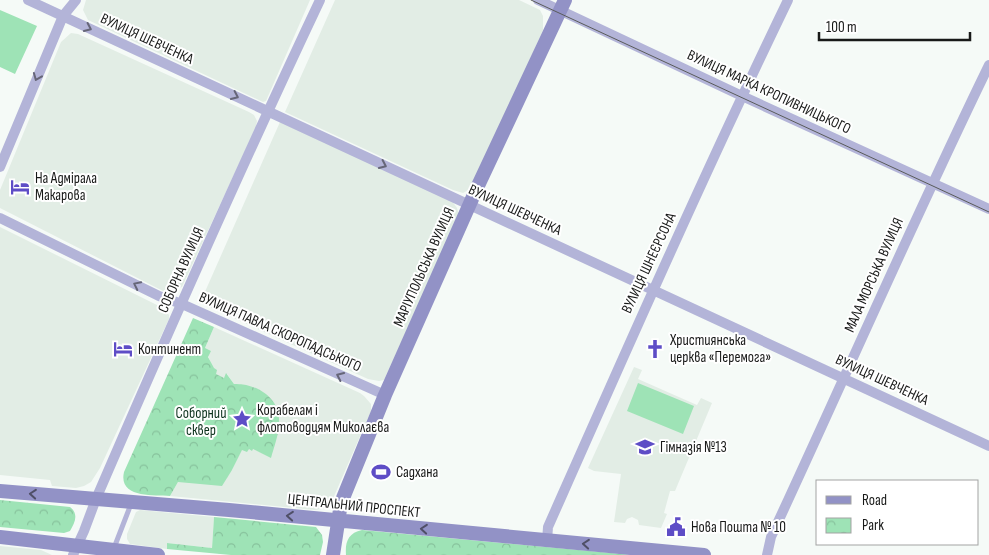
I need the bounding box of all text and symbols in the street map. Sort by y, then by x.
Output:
street label: ВУЛИЦЯ ШЕВЧЕНКА [97,9,197,69]
scale bar [819,10,970,42]
text: 100 m [826,18,857,37]
one-way arrow [83,22,92,32]
street label: ВУЛИЦЯ МАРКА КРОПИВНИЦЬКОГО [684,46,854,138]
one-way arrow [32,73,42,81]
one-way arrow [230,90,239,101]
one-way arrow [377,159,386,169]
place label: На Адмірала Макарова [35,169,97,205]
hotel icon: На Адмірала Макарова [9,176,31,198]
street label: ВУЛИЦЯ ШЕВЧЕНКА [465,180,565,240]
street label: МАРІУПОЛЬСЬКА ВУЛИЦЯ [389,204,459,330]
street label: ВУЛИЦЯ ШНЕЄРСОНА [617,209,681,316]
street label: МАЛА МОРСЬКА ВУЛИЦЯ [840,215,908,335]
street label: СОБОРНА ВУЛИЦЯ [154,224,208,316]
one-way arrow [133,281,142,291]
street label: ВУЛИЦЯ ПАВЛА СКОРОПАДСЬКОГО [196,288,364,376]
place label: Християнська церква «Перемога» [669,331,771,367]
hotel icon: Континент [112,338,134,360]
church icon: Християнська церква «Перемога» [644,338,666,360]
place label: Континент [138,340,201,359]
street label: ВУЛИЦЯ ШЕВЧЕНКА [832,350,932,410]
one-way arrow [336,371,345,382]
place label: Корабелам і флотоводцям Миколаєва [257,401,389,437]
park label: Соборний сквер [176,404,226,440]
place icon: Корабелам і флотоводцям Миколаєва [231,408,253,430]
school or university icon: Гімназія №13 [634,436,656,458]
place label: Гімназія №13 [660,438,727,457]
sports icon: Садхана [370,461,392,483]
place label: Садхана [396,463,439,482]
legend [816,480,979,545]
one-way arrow [29,489,37,500]
street label: ЦЕНТРАЛЬНИЙ ПРОСПЕКТ [287,490,421,522]
text: Road [862,491,887,510]
one-way arrow [286,511,294,522]
public building icon: Нова Пошта № 10 [665,516,687,538]
text: Park [862,516,884,535]
place label: Нова Пошта № 10 [691,518,786,537]
one-way arrow [420,524,428,535]
one-way arrow [582,539,590,550]

